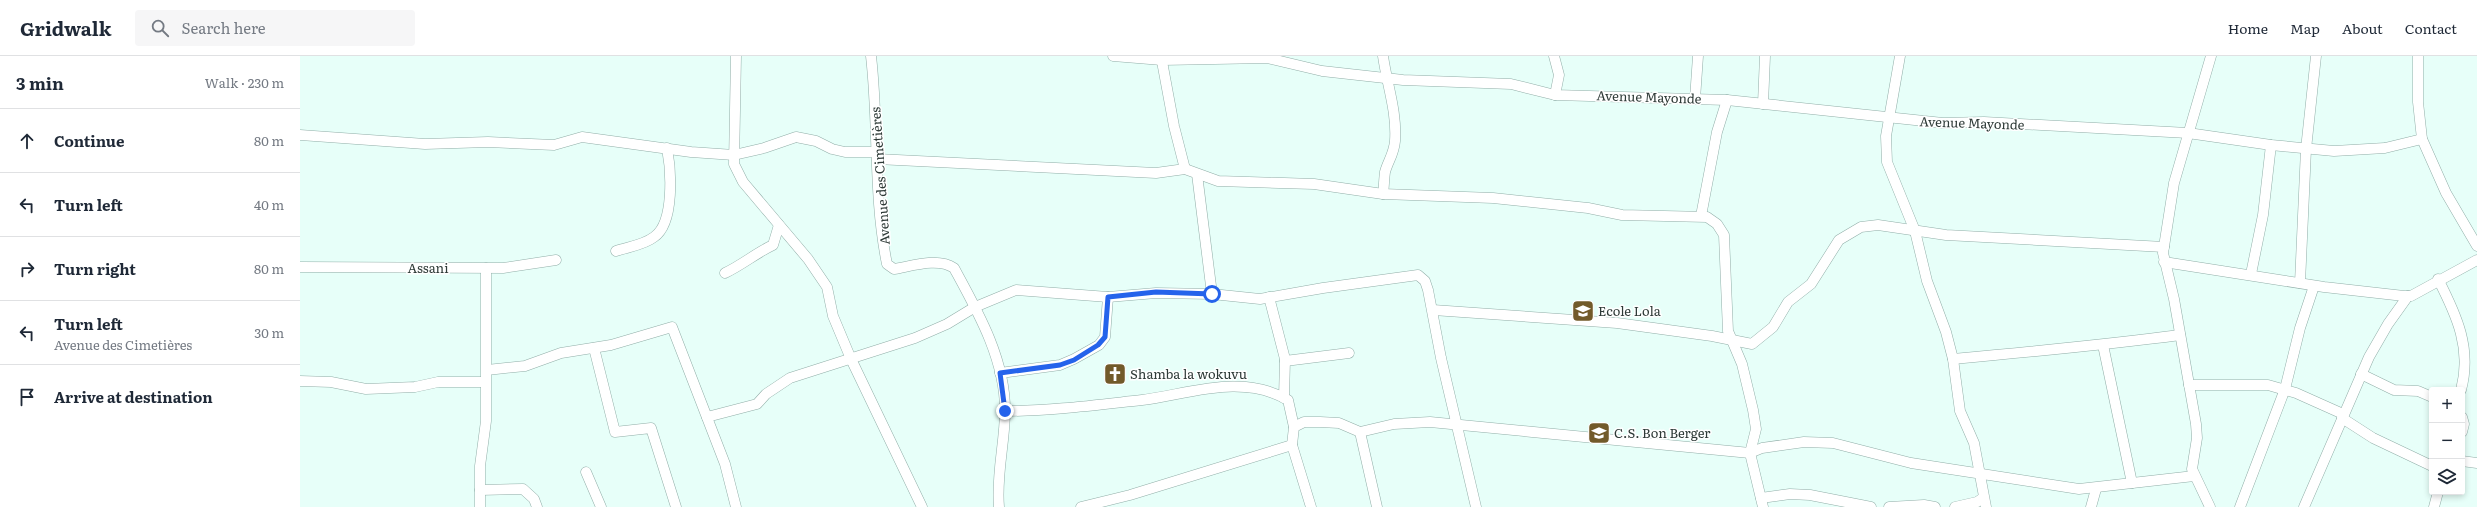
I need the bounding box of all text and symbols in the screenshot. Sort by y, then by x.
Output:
search box [135,10,415,46]
text: Gridwalk [20,14,111,42]
text: Search here [181,16,266,39]
icon: search [149,17,171,39]
text: Home [2228,18,2268,38]
text: Map [2290,18,2320,38]
text: About [2342,18,2383,38]
text: Contact [2405,18,2457,38]
text: 3 min [16,70,64,95]
text: Walk · 230 m [205,73,284,92]
street label: Avenue Mayonde [1596,85,1702,108]
street label: Avenue des Cimetières [865,106,894,246]
street label: Avenue Mayonde [1919,111,2025,134]
text: Continue [54,129,124,152]
icon: ahead [16,130,38,152]
text: 80 m [254,131,284,150]
text: Turn left [54,193,123,216]
icon: left [16,194,38,216]
text: 40 m [254,195,284,214]
text: Turn right [54,257,136,280]
icon: right [16,258,38,280]
street label: Assani [407,258,449,277]
text: 80 m [254,259,284,278]
route start [1203,285,1221,303]
school or university icon: Ecole Lola [1570,298,1596,324]
place label: Ecole Lola [1598,301,1661,320]
text: Turn left [54,312,123,335]
icon: left [16,322,38,344]
text: 30 m [254,323,284,342]
text: Avenue des Cimetières [54,335,192,354]
church icon: Shamba la wokuvu [1102,361,1128,387]
place label: Shamba la wokuvu [1130,364,1247,383]
text: Arrive at destination [54,385,213,408]
icon: arrive [16,386,38,408]
map controls [2429,387,2465,495]
button: + [2429,387,2465,423]
route end [996,402,1014,420]
school or university icon: C.S. Bon Berger [1586,420,1612,446]
place label: C.S. Bon Berger [1614,423,1711,442]
button: − [2429,423,2465,459]
button: layers [2429,459,2465,495]

